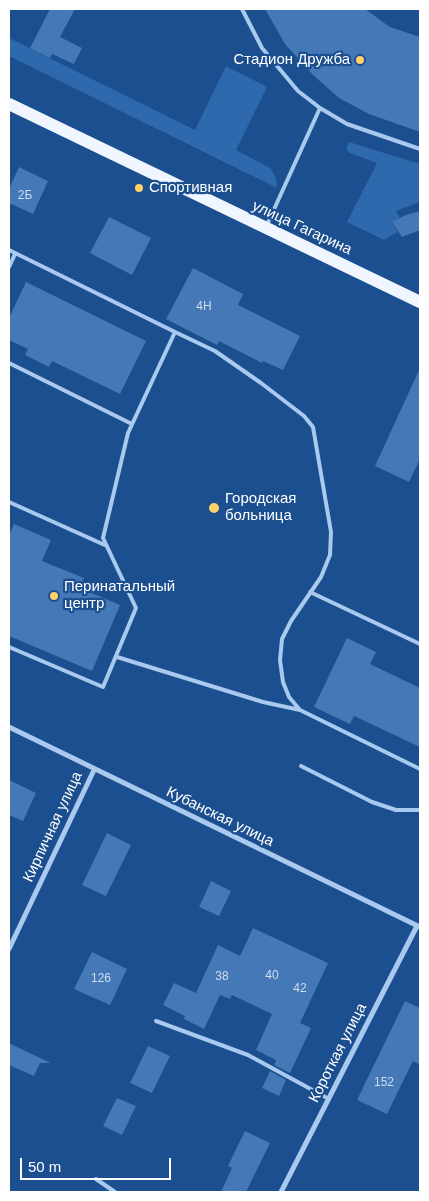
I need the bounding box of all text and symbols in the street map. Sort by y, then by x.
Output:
place label: Стадион Дружба [233,51,350,69]
marker: Стадион Дружба [354,54,366,66]
place label: Спортивная [149,179,232,197]
marker: Спортивная [133,182,145,194]
house number: 2Б [18,189,32,203]
street label: улица Гагарина [249,197,355,259]
house number: 4Н [196,300,212,314]
place label: Городская больница [225,490,296,525]
marker: Городская больница [207,501,221,515]
place label: Перинатальный центр [64,578,175,613]
marker: Перинатальный центр [48,590,60,602]
street label: Кирпичная улица [20,769,86,885]
street label: Кубанская улица [163,783,277,851]
house number: 40 [265,969,279,983]
house number: 38 [215,970,229,984]
house number: 126 [91,972,111,986]
house number: 42 [293,982,307,996]
street label: Короткая улица [305,1000,371,1106]
house number: 152 [374,1076,394,1090]
scale bar [22,1148,174,1180]
text: 50 m [28,1158,61,1175]

